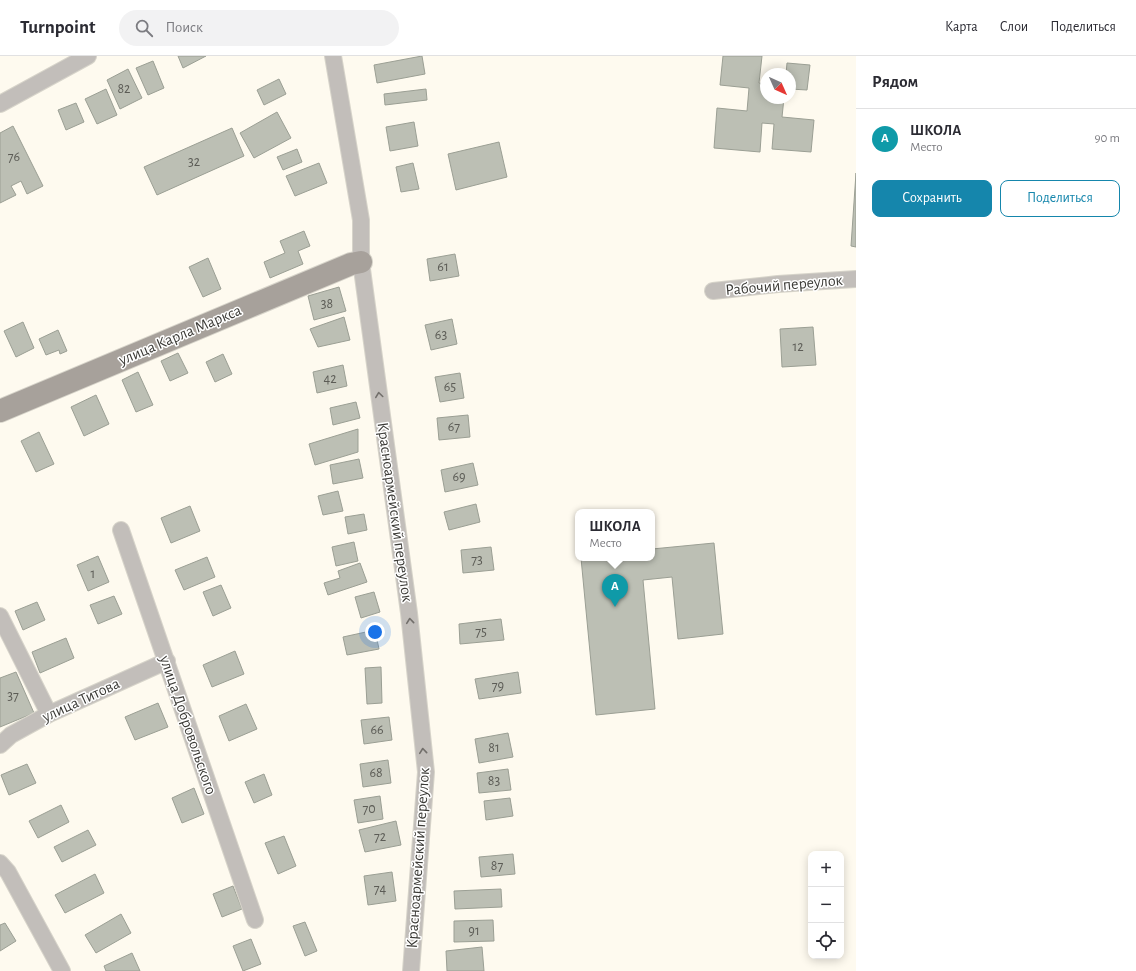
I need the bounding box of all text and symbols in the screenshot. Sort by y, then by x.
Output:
search box [119,10,399,46]
icon: search [133,17,155,39]
text: Turnpoint [20,18,95,37]
text: Поиск [165,20,203,35]
text: Карта [945,20,978,34]
text: Слои [1000,20,1028,34]
text: Поделиться [1050,20,1116,34]
north arrow [760,68,796,104]
text: Рядом [872,73,918,90]
house number: 82 [117,82,131,96]
text: ШКОЛА [910,123,961,138]
text: A [881,132,889,145]
text: 90 m [1094,132,1120,145]
text: Место [910,141,942,154]
house number: 76 [8,150,20,164]
house number: 32 [188,155,200,169]
button: Сохранить [872,180,992,217]
button: Поделиться [1000,180,1120,217]
house number: 61 [437,260,449,274]
street label: Рабочий переулок [725,272,844,299]
house number: 38 [321,297,333,311]
street label: улица Карла Маркса [115,302,244,369]
house number: 63 [435,328,447,342]
house number: 12 [792,340,804,354]
house number: 42 [323,372,337,386]
house number: 65 [444,380,456,394]
one-way arrow [375,392,384,399]
house number: 67 [448,420,460,434]
street label: Красноармейский переулок [373,421,416,604]
house number: 69 [452,470,466,484]
popup [575,509,655,561]
text: ШКОЛА [589,519,641,534]
text: Место [589,537,622,550]
house number: 73 [471,553,483,567]
house number: 1 [91,567,95,581]
pin: A [602,574,628,607]
one-way arrow [405,618,414,624]
your location [365,622,385,642]
house number: 75 [475,625,487,639]
street label: улица Добровольского [155,653,219,797]
street label: улица Титова [39,675,123,726]
house number: 79 [492,679,504,693]
house number: 37 [7,689,19,703]
house number: 66 [370,723,384,737]
house number: 81 [488,741,500,755]
one-way arrow [419,748,428,754]
house number: 68 [369,766,383,780]
street label: Красноармейский переулок [404,766,433,949]
house number: 83 [488,774,500,788]
house number: 70 [362,802,376,816]
house number: 72 [374,830,386,844]
map controls [808,851,844,959]
button: + [808,851,844,887]
house number: 87 [491,859,503,873]
house number: 74 [374,882,387,896]
button: − [808,887,844,923]
button: locate [808,923,844,959]
house number: 91 [468,924,480,938]

